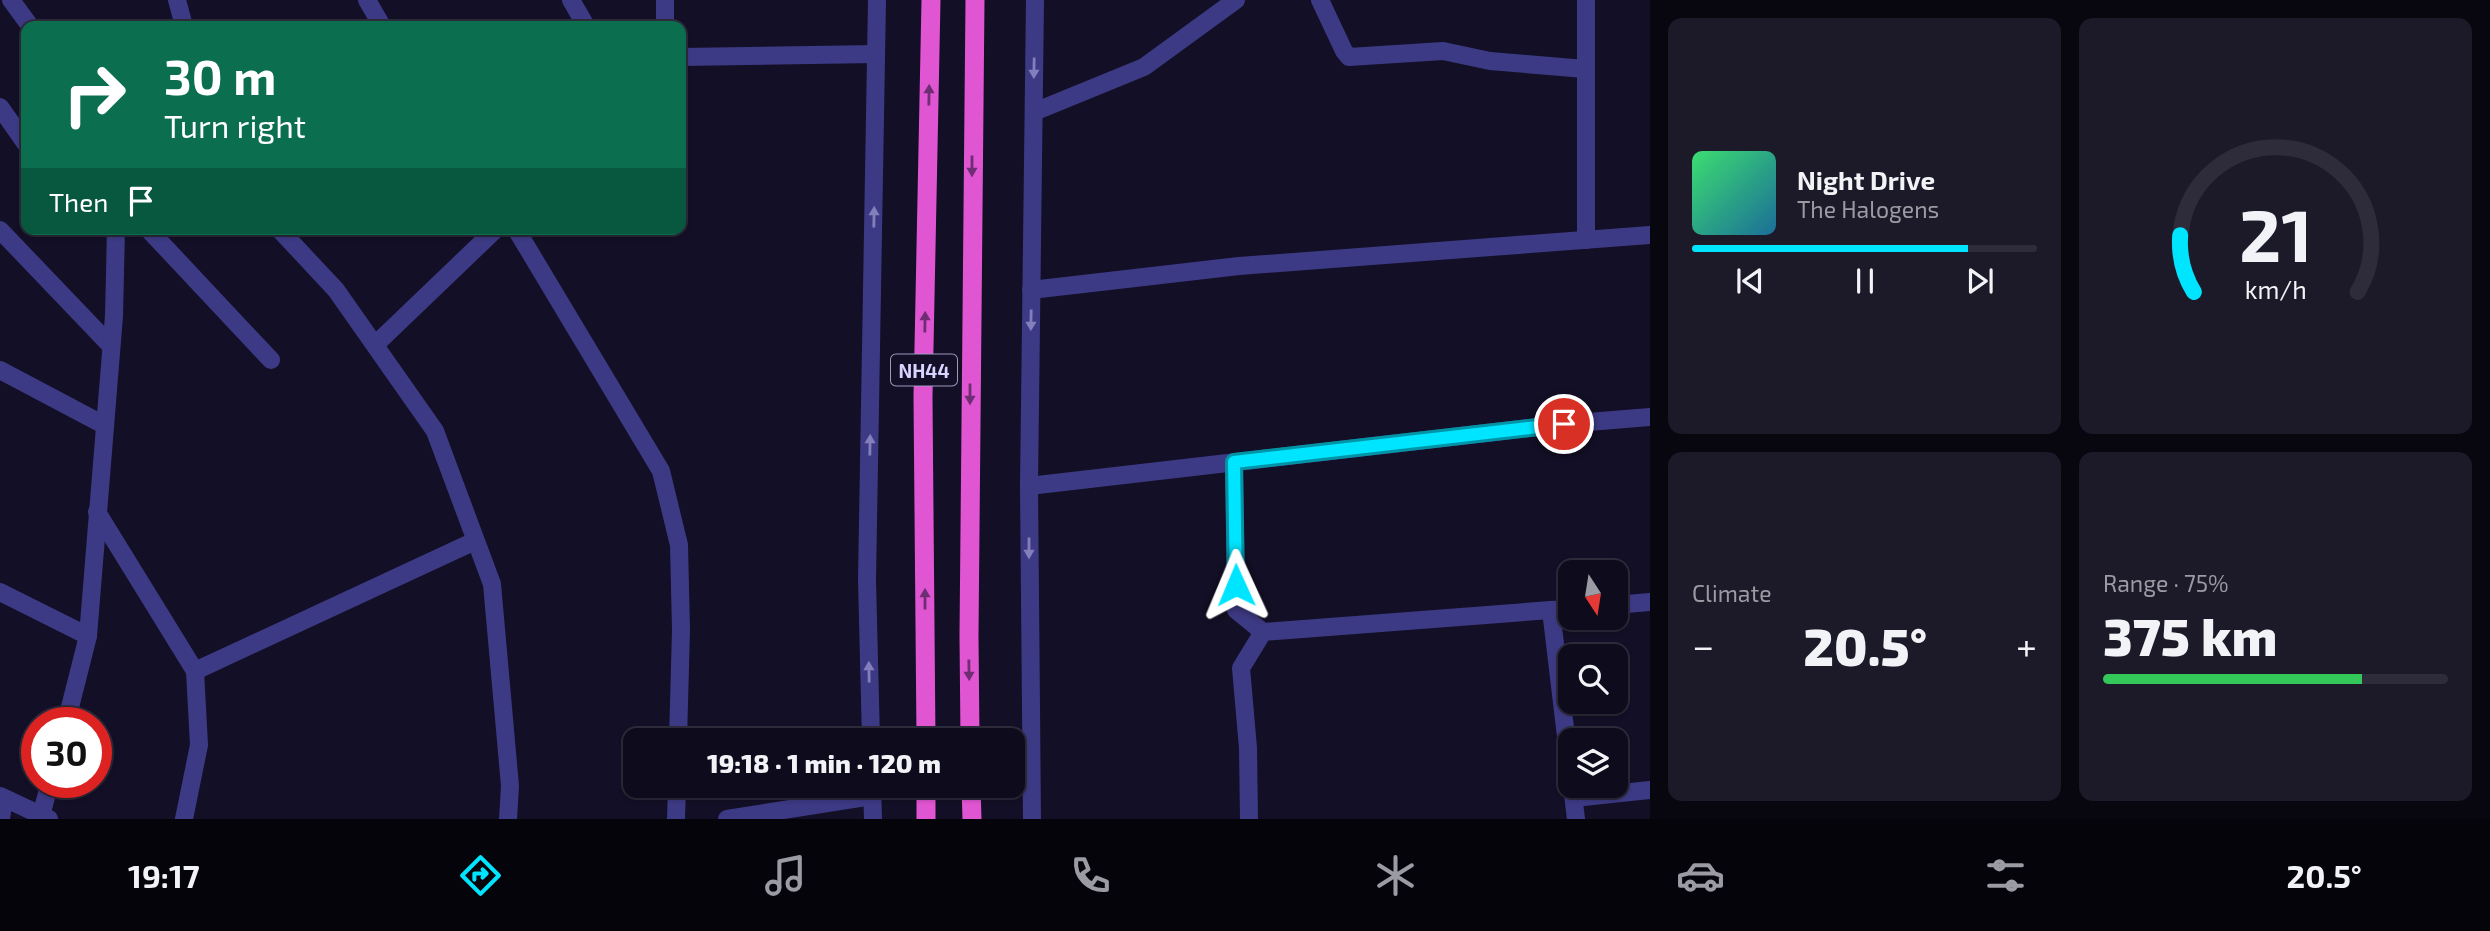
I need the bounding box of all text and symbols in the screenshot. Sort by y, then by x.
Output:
text: 30 m [164,46,276,105]
icon: right [49,49,140,140]
one-way arrow [1029,57,1040,79]
one-way arrow [923,83,935,105]
text: Turn right [164,106,306,144]
one-way arrow [966,155,978,177]
text: Night Drive [1797,164,1935,195]
icon: arrive [122,182,160,220]
text: Then [49,186,108,217]
text: 21 [2239,189,2312,277]
text: The Halogens [1797,195,1939,223]
one-way arrow [868,206,879,228]
icon: previous [1731,262,1769,300]
icon: pause [1846,262,1884,300]
icon: next [1961,262,1999,300]
text: km/h [2244,274,2307,304]
one-way arrow [1025,309,1037,331]
one-way arrow [919,311,930,333]
road number: NH44 [891,354,957,386]
one-way arrow [965,383,976,405]
pin [1534,394,1594,454]
icon: arrive [1545,405,1583,443]
one-way arrow [864,433,875,455]
one-way arrow [1024,537,1035,559]
position arrow [1199,548,1273,622]
north arrow [1558,560,1628,630]
map controls [1558,560,1628,798]
text: Range · 75% [2103,569,2229,597]
text: Climate [1692,579,1772,607]
one-way arrow [919,587,931,609]
text: 375 km [2103,604,2277,666]
text: 20.5° [1803,614,1927,676]
text: − [1692,622,1714,668]
text: + [2016,622,2037,668]
button: search [1558,644,1628,714]
one-way arrow [963,659,975,681]
one-way arrow [864,661,875,683]
speed limit sign: 30 [21,707,112,798]
button: layers [1558,728,1628,798]
text: 19:18 · 1 min · 120 m [707,747,941,778]
icon: directions [456,851,505,900]
icon: music [761,851,810,900]
icon: phone [1066,851,1115,900]
icon: climate [1371,851,1420,900]
icon: car [1676,851,1725,900]
icon: filters [1981,851,2030,900]
text: 19:17 [128,856,200,894]
text: 20.5° [2287,856,2362,894]

